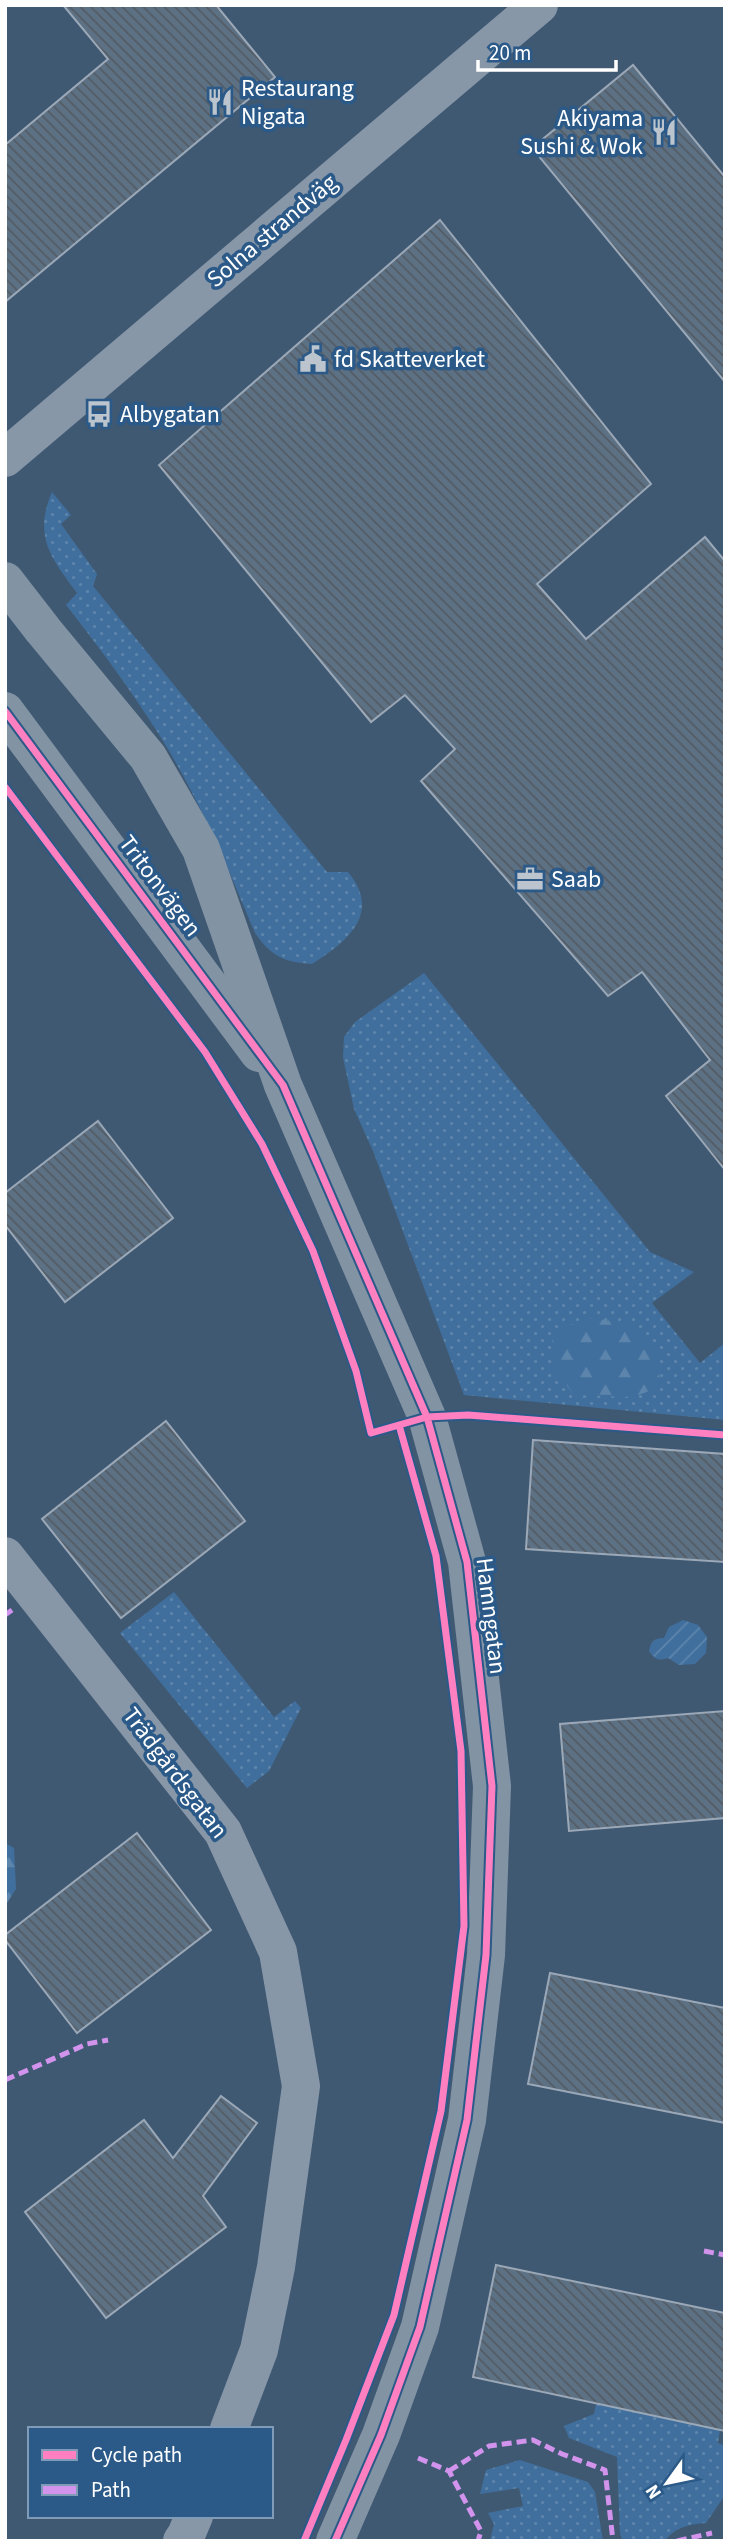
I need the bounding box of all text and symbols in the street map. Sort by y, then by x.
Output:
scale bar [478,28,616,72]
text: 20 m [489,38,531,68]
place label: Restaurang Nigata [241,71,354,134]
restaurant icon: Restaurang Nigata [205,87,235,117]
place label: Akiyama Sushi & Wok [520,101,643,164]
restaurant icon: Akiyama Sushi & Wok [649,117,679,147]
street label: Solna strandväg [199,166,345,296]
place label: fd Skatteverket [334,342,485,377]
public building icon: fd Skatteverket [298,344,328,374]
place label: Albygatan [120,397,220,432]
bus stop icon: Albygatan [84,399,114,429]
street label: Tritonvägen [110,828,210,944]
place label: Saab [551,862,601,897]
office icon: Saab [515,864,545,894]
street label: Hamngatan [466,1556,516,1676]
street label: Trädgårdsgatan [114,1700,236,1846]
legend [28,2427,273,2518]
text: Cycle path [91,2440,182,2470]
north arrow [632,2448,702,2518]
text: Path [91,2475,131,2505]
text: N [639,2479,669,2504]

